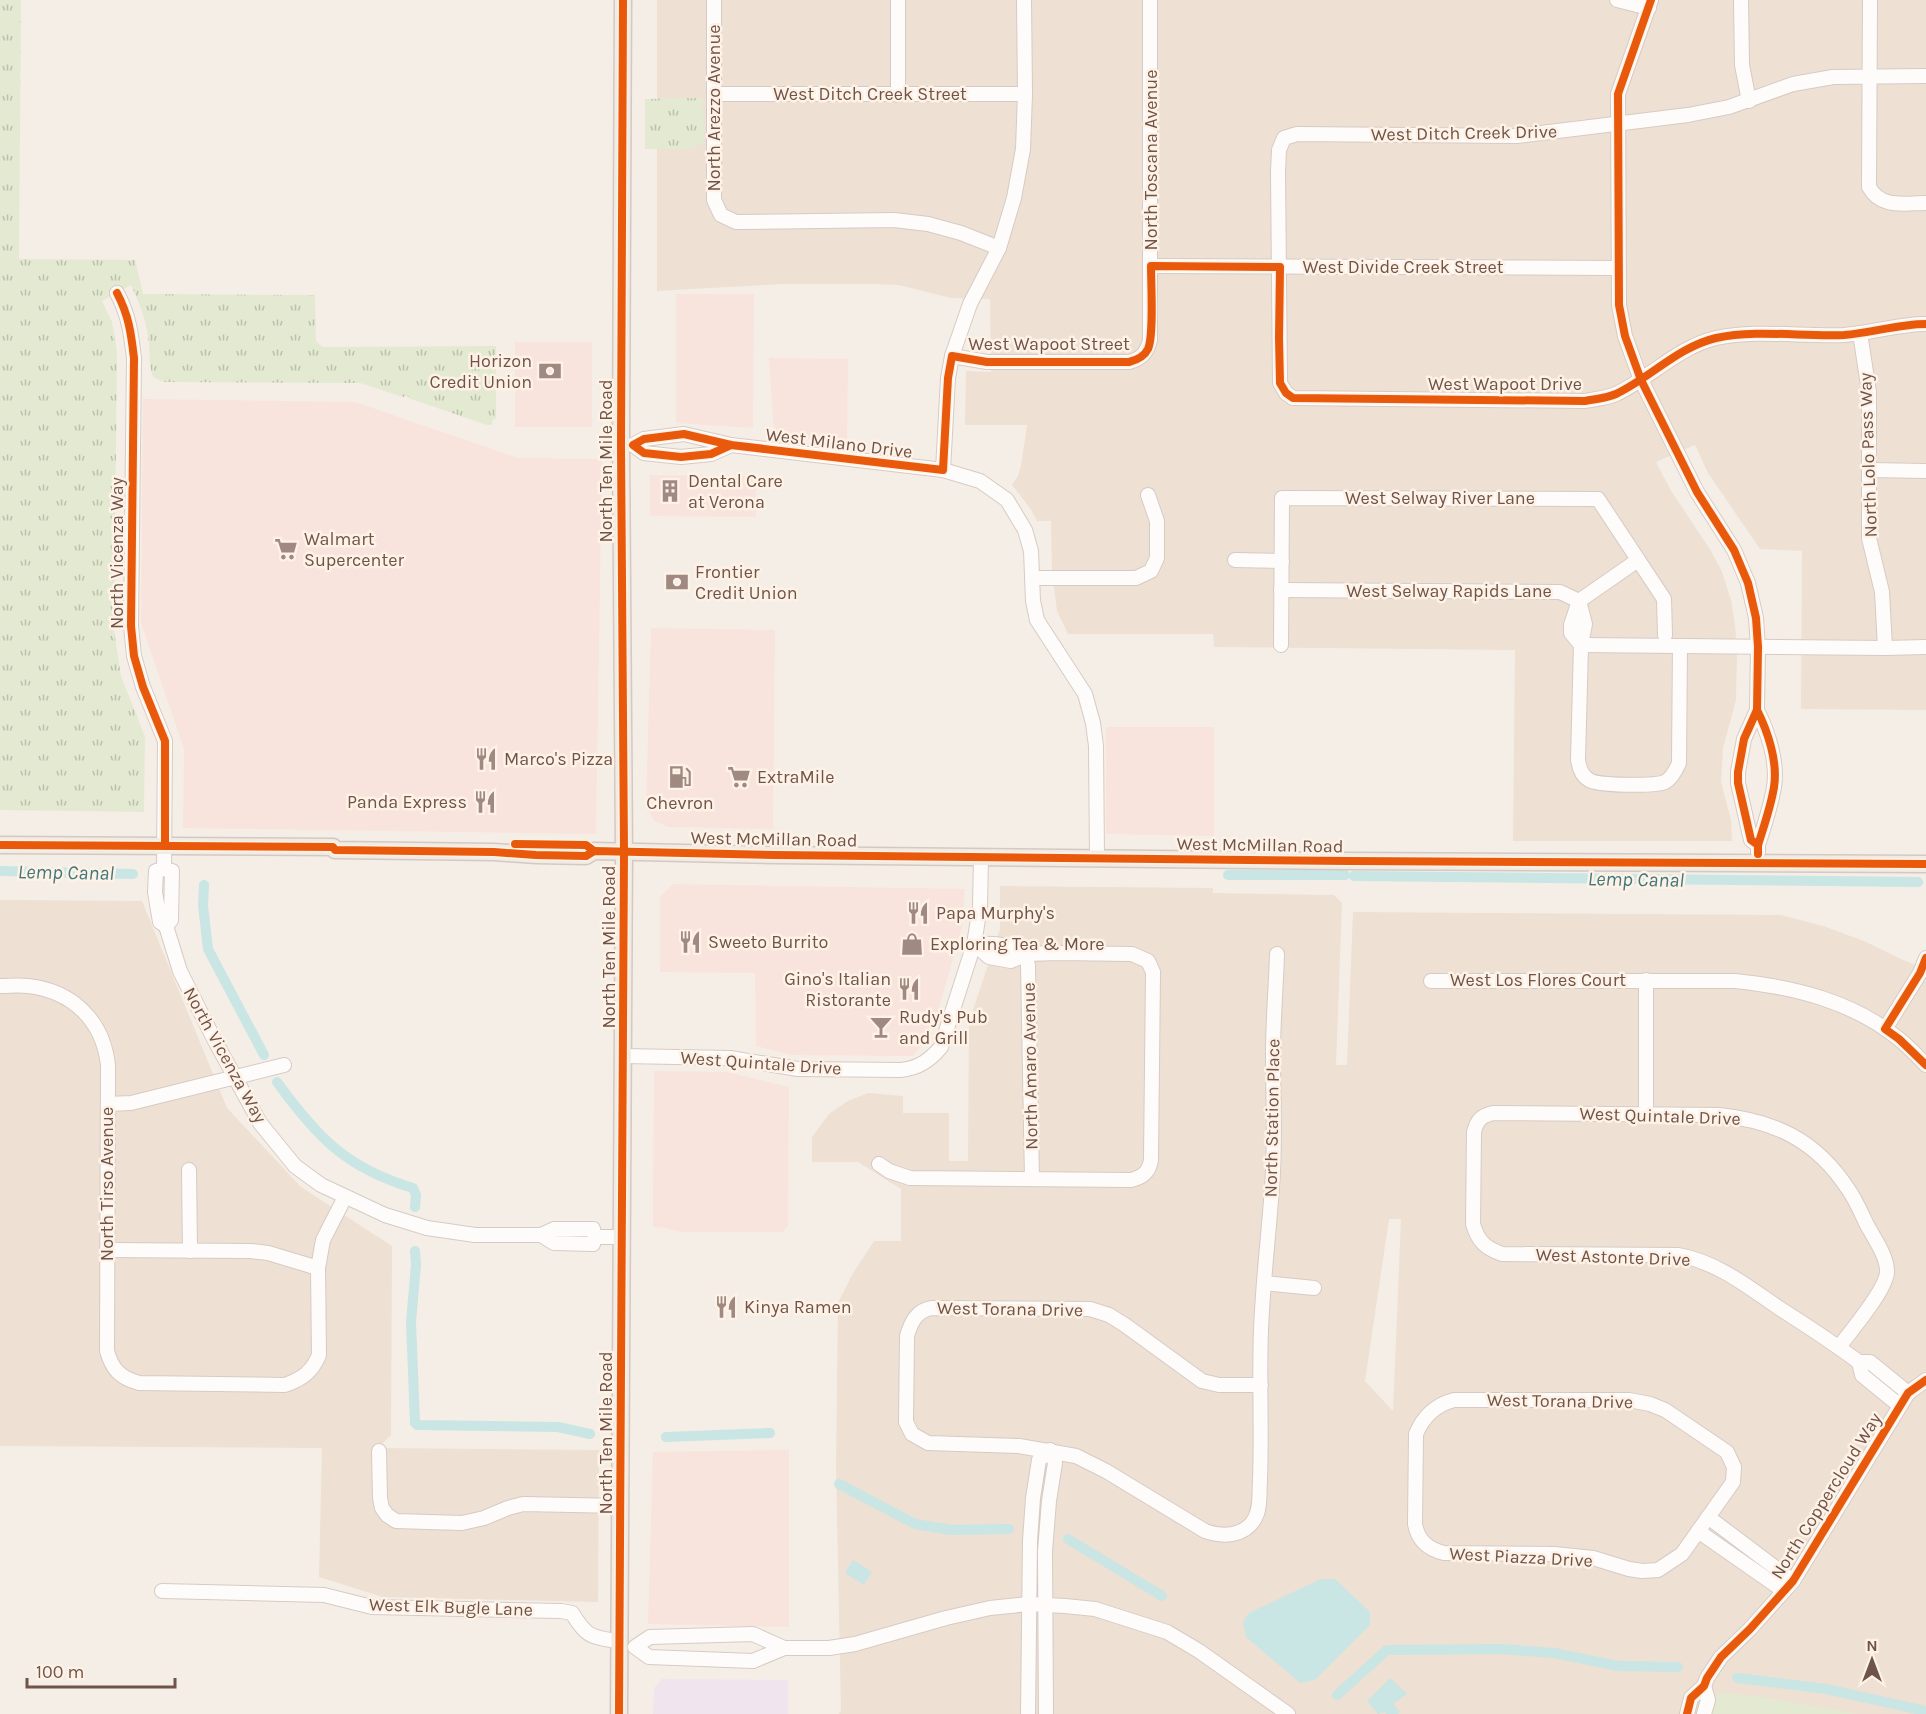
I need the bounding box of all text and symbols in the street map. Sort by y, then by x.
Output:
street label: North Arezzo Avenue [703,24,725,192]
street label: North Toscana Avenue [1140,70,1162,250]
street label: West Ditch Creek Street [773,83,967,105]
street label: West Ditch Creek Drive [1371,120,1557,146]
street label: West Divide Creek Street [1303,256,1504,278]
street label: West Wapoot Street [968,333,1130,355]
place label: Horizon Credit Union [429,350,532,393]
bank icon: Horizon Credit Union [537,358,563,384]
street label: North Lolo Pass Way [1854,372,1882,538]
street label: West Wapoot Drive [1428,373,1582,395]
street label: North Ten Mile Road [595,379,617,543]
street label: West Milano Drive [764,423,914,463]
place label: Dental Care at Verona [688,470,783,513]
street label: North Vicenza Way [106,476,128,629]
building icon: Dental Care at Verona [657,478,683,504]
street label: West Selway River Lane [1345,487,1535,509]
place label: Walmart Supercenter [304,528,404,571]
supermarket icon: Walmart Supercenter [273,536,299,562]
place label: Frontier Credit Union [695,561,798,604]
bank icon: Frontier Credit Union [664,569,690,595]
street label: West Selway Rapids Lane [1346,580,1552,602]
restaurant icon: Marco's Pizza [473,746,499,772]
place label: Marco's Pizza [504,748,613,770]
fuel station icon: Chevron [667,764,693,790]
supermarket icon: ExtraMile [726,764,752,790]
place label: ExtraMile [757,766,834,788]
restaurant icon: Panda Express [472,789,498,815]
place label: Panda Express [347,791,467,813]
place label: Chevron [646,792,714,814]
street label: West McMillan Road [690,827,858,851]
street label: West McMillan Road [1176,833,1344,857]
water label: Lemp Canal [18,860,114,885]
street label: North Ten Mile Road [598,865,620,1029]
water label: Lemp Canal [1588,867,1684,892]
restaurant icon: Papa Murphy's [905,900,931,926]
place label: Papa Murphy's [936,902,1055,924]
restaurant icon: Sweeto Burrito [677,929,703,955]
place label: Sweeto Burrito [708,931,828,953]
shop icon: Exploring Tea & More [899,931,925,957]
place label: Exploring Tea & More [930,933,1105,955]
place label: Gino's Italian Ristorante [784,968,891,1011]
street label: West Los Flores Court [1450,969,1626,991]
restaurant icon: Gino's Italian Ristorante [896,976,922,1002]
street label: North Amaro Avenue [1018,982,1042,1150]
street label: North Vicenza Way [179,983,272,1127]
place label: Rudy's Pub and Grill [899,1006,988,1049]
bar icon: Rudy's Pub and Grill [868,1014,894,1040]
street label: North Station Place [1260,1038,1284,1198]
street label: West Quintale Drive [680,1046,842,1080]
street label: West Quintale Drive [1579,1102,1741,1130]
street label: North Tirso Avenue [96,1107,118,1261]
street label: West Astonte Drive [1535,1243,1691,1271]
restaurant icon: Kinya Ramen [713,1294,739,1320]
place label: Kinya Ramen [744,1296,852,1318]
street label: West Torana Drive [937,1297,1083,1321]
street label: North Ten Mile Road [595,1351,617,1515]
street label: West Torana Drive [1487,1389,1633,1413]
street label: North Coppercloud Way [1766,1408,1887,1583]
street label: West Piazza Drive [1449,1542,1593,1572]
street label: West Elk Bugle Lane [369,1593,533,1621]
north arrow [1842,1630,1902,1690]
text: N [1866,1636,1878,1655]
scale bar [27,1651,176,1689]
text: 100 m [36,1661,84,1683]

